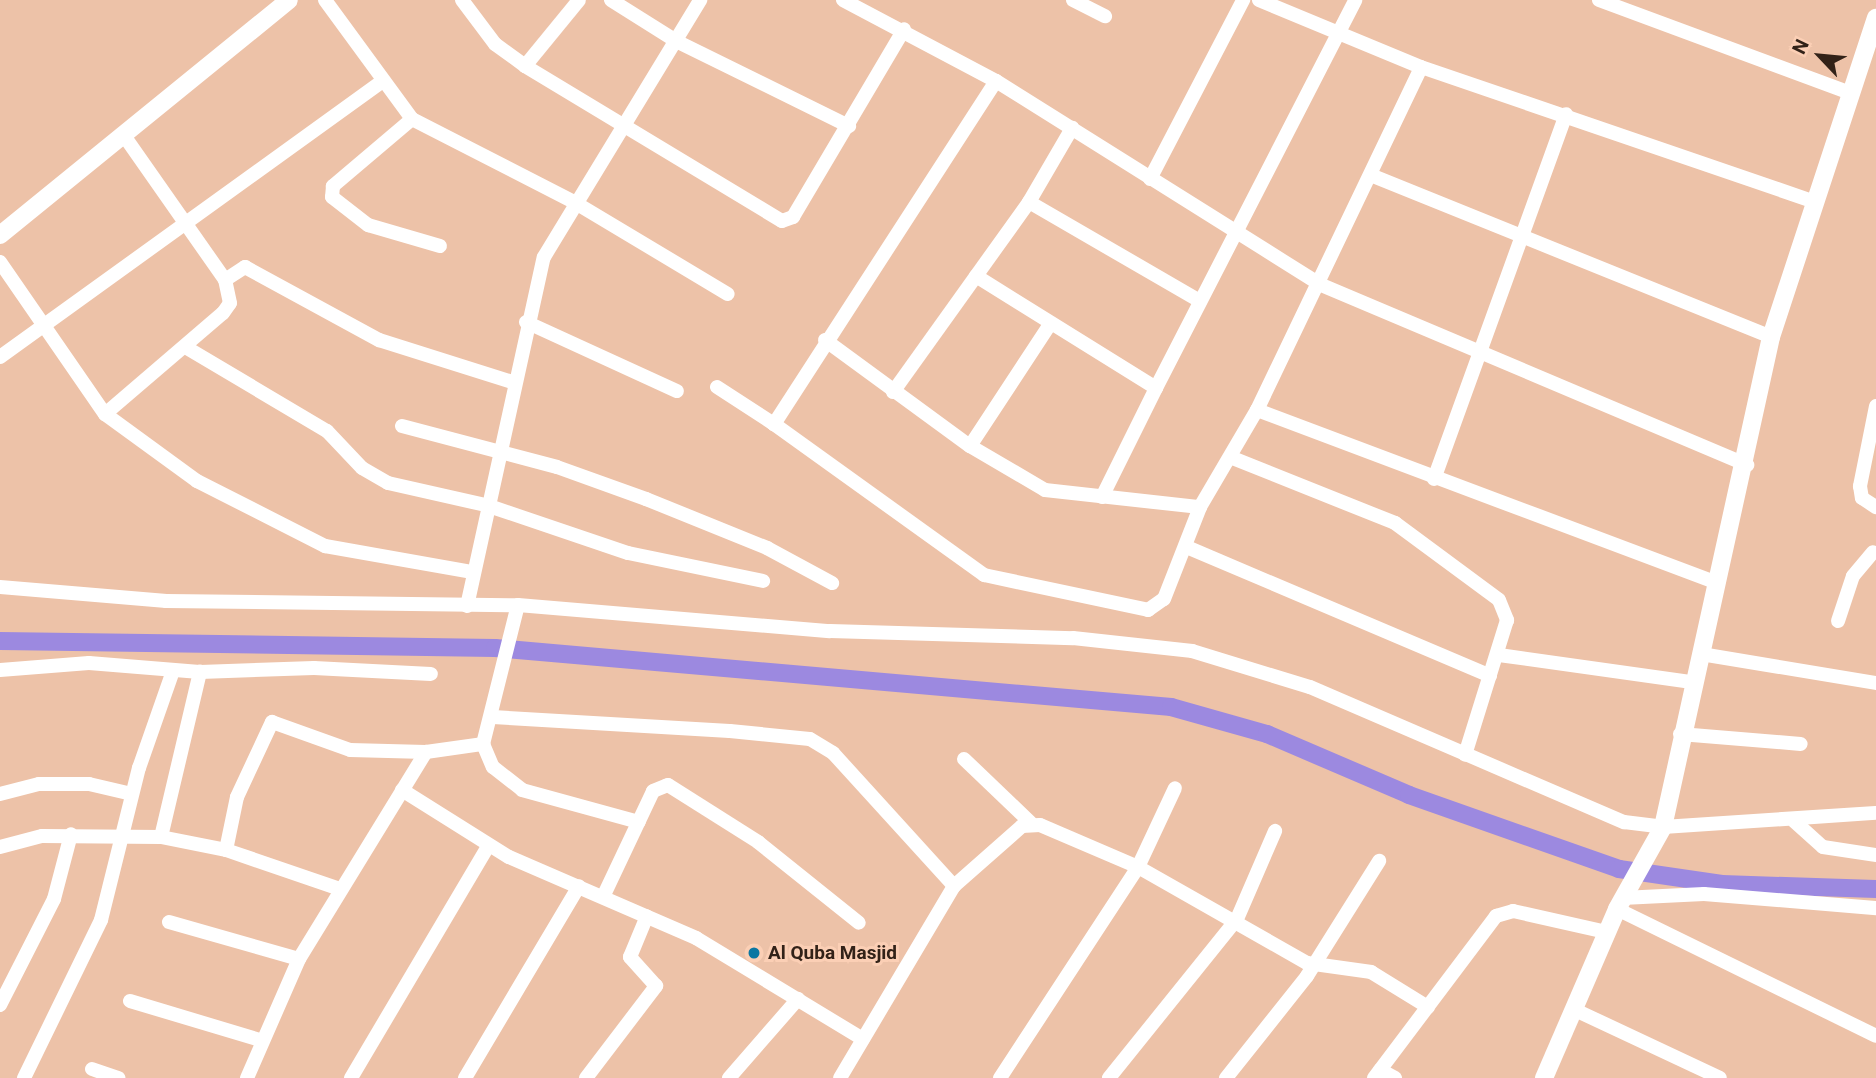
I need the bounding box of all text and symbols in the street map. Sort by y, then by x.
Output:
north arrow [1785,21,1855,91]
text: N [1787,36,1814,58]
place label: Al Quba Masjid [768,942,897,964]
marker: Al Quba Masjid [746,945,762,961]

